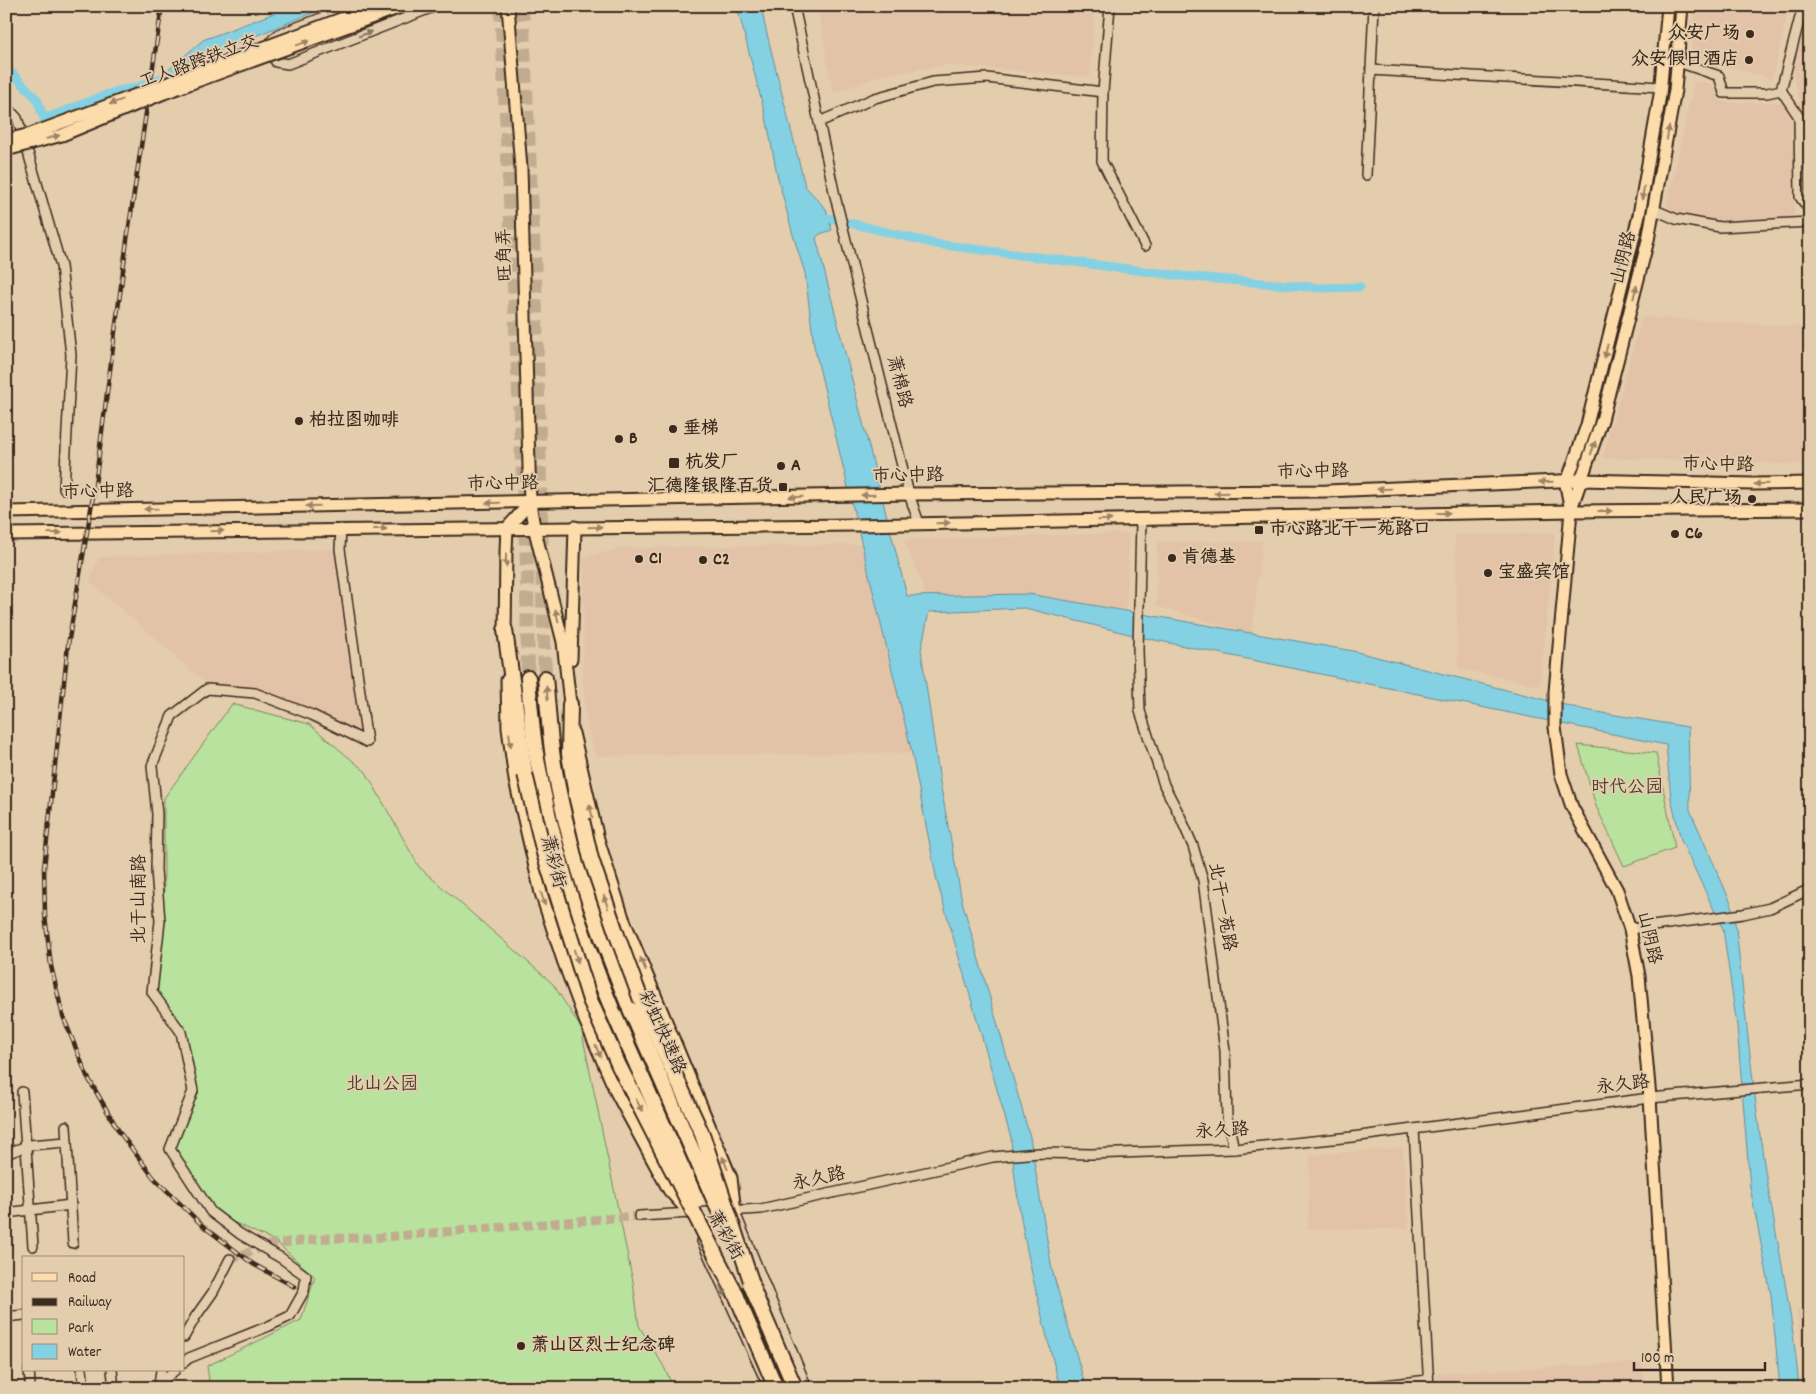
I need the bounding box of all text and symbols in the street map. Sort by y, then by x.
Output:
place label: 众安广场 [1668,22,1740,47]
marker: 众安广场 [1744,28,1756,40]
street label: 工人路跨铁立交 [136,30,262,96]
one-way arrow [358,30,373,37]
one-way arrow [296,39,311,46]
place label: 众安假日酒店 [1631,48,1739,73]
marker: 众安假日酒店 [1743,54,1755,66]
one-way arrow [109,99,124,106]
one-way arrow [1664,124,1672,140]
one-way arrow [46,133,61,141]
one-way arrow [1639,186,1647,202]
street label: 旺角弄 [493,228,519,282]
street label: 山阴路 [1606,229,1644,287]
one-way arrow [1631,284,1639,299]
one-way arrow [1602,344,1610,359]
street label: 萧棉路 [879,353,917,411]
place label: 柏拉图咖啡 [309,409,399,434]
marker: 柏拉图咖啡 [293,415,305,427]
place label: 垂梯 [683,417,719,442]
marker: 垂梯 [667,423,679,435]
place label: B [629,427,638,452]
marker: B [613,433,625,445]
one-way arrow [1589,441,1597,456]
place label: 杭发厂 [685,451,739,476]
street label: 市心中路 [1682,453,1754,479]
place label: A [791,454,801,479]
marker: 杭发厂 [667,456,681,470]
marker: A [775,460,787,472]
street label: 市心中路 [1277,460,1349,486]
street label: 市心中路 [872,464,944,490]
street label: 市心中路 [467,472,539,498]
place label: 汇德隆银隆百货 [647,475,773,500]
one-way arrow [1538,478,1554,486]
street label: 市心中路 [62,480,134,506]
one-way arrow [1753,480,1769,488]
marker: 汇德隆银隆百货 [777,481,789,493]
one-way arrow [1375,485,1391,493]
place label: 人民广场 [1670,487,1742,512]
one-way arrow [1213,489,1229,497]
one-way arrow [859,491,875,499]
one-way arrow [788,493,804,501]
marker: 人民广场 [1746,493,1758,505]
one-way arrow [485,499,501,507]
one-way arrow [305,503,321,511]
one-way arrow [143,505,159,513]
one-way arrow [1597,507,1613,515]
one-way arrow [1435,509,1451,517]
one-way arrow [1097,516,1113,524]
place label: 市心路北干一苑路口 [1269,518,1431,543]
one-way arrow [935,519,951,527]
place label: C6 [1685,522,1703,547]
one-way arrow [587,523,603,531]
marker: 市心路北干一苑路口 [1253,524,1265,536]
one-way arrow [372,525,388,533]
one-way arrow [210,527,226,535]
marker: C6 [1669,528,1681,540]
one-way arrow [47,529,63,537]
place label: 肯德基 [1182,546,1236,571]
place label: C1 [649,547,662,572]
place label: C2 [713,548,730,573]
one-way arrow [502,552,510,568]
marker: 肯德基 [1166,552,1178,564]
marker: C1 [633,553,645,565]
marker: C2 [697,554,709,566]
place label: 宝盛宾馆 [1498,561,1570,586]
marker: 宝盛宾馆 [1482,567,1494,579]
one-way arrow [553,609,561,624]
one-way arrow [542,685,550,701]
one-way arrow [506,732,514,748]
park label: 时代公园 [1591,776,1663,801]
one-way arrow [587,803,595,818]
street label: 萧彩街 [533,833,571,891]
street label: 北干山南路 [128,854,153,944]
street label: 北干一苑路 [1201,861,1241,953]
one-way arrow [540,891,548,906]
one-way arrow [601,894,609,909]
street label: 山阴路 [1630,909,1666,967]
one-way arrow [572,949,580,964]
one-way arrow [639,956,647,971]
street label: 彩虹快速路 [631,987,691,1079]
one-way arrow [595,1044,603,1058]
street label: 永久路 [1595,1070,1651,1102]
park label: 北山公园 [346,1073,418,1098]
one-way arrow [635,1098,643,1113]
street label: 永久路 [1194,1118,1250,1146]
one-way arrow [720,1156,728,1170]
street label: 永久路 [790,1162,848,1198]
street label: 萧彩街 [700,1206,748,1266]
legend [22,1256,185,1372]
text: Road [68,1268,96,1290]
one-way arrow [720,1283,728,1297]
text: Railway [68,1292,112,1314]
text: Park [68,1318,94,1340]
place label: 萧山区烈士纪念碑 [531,1334,675,1359]
scale bar [1634,1339,1765,1371]
marker: 萧山区烈士纪念碑 [515,1340,527,1352]
text: Water [68,1342,102,1364]
text: 100 m [1641,1348,1674,1370]

